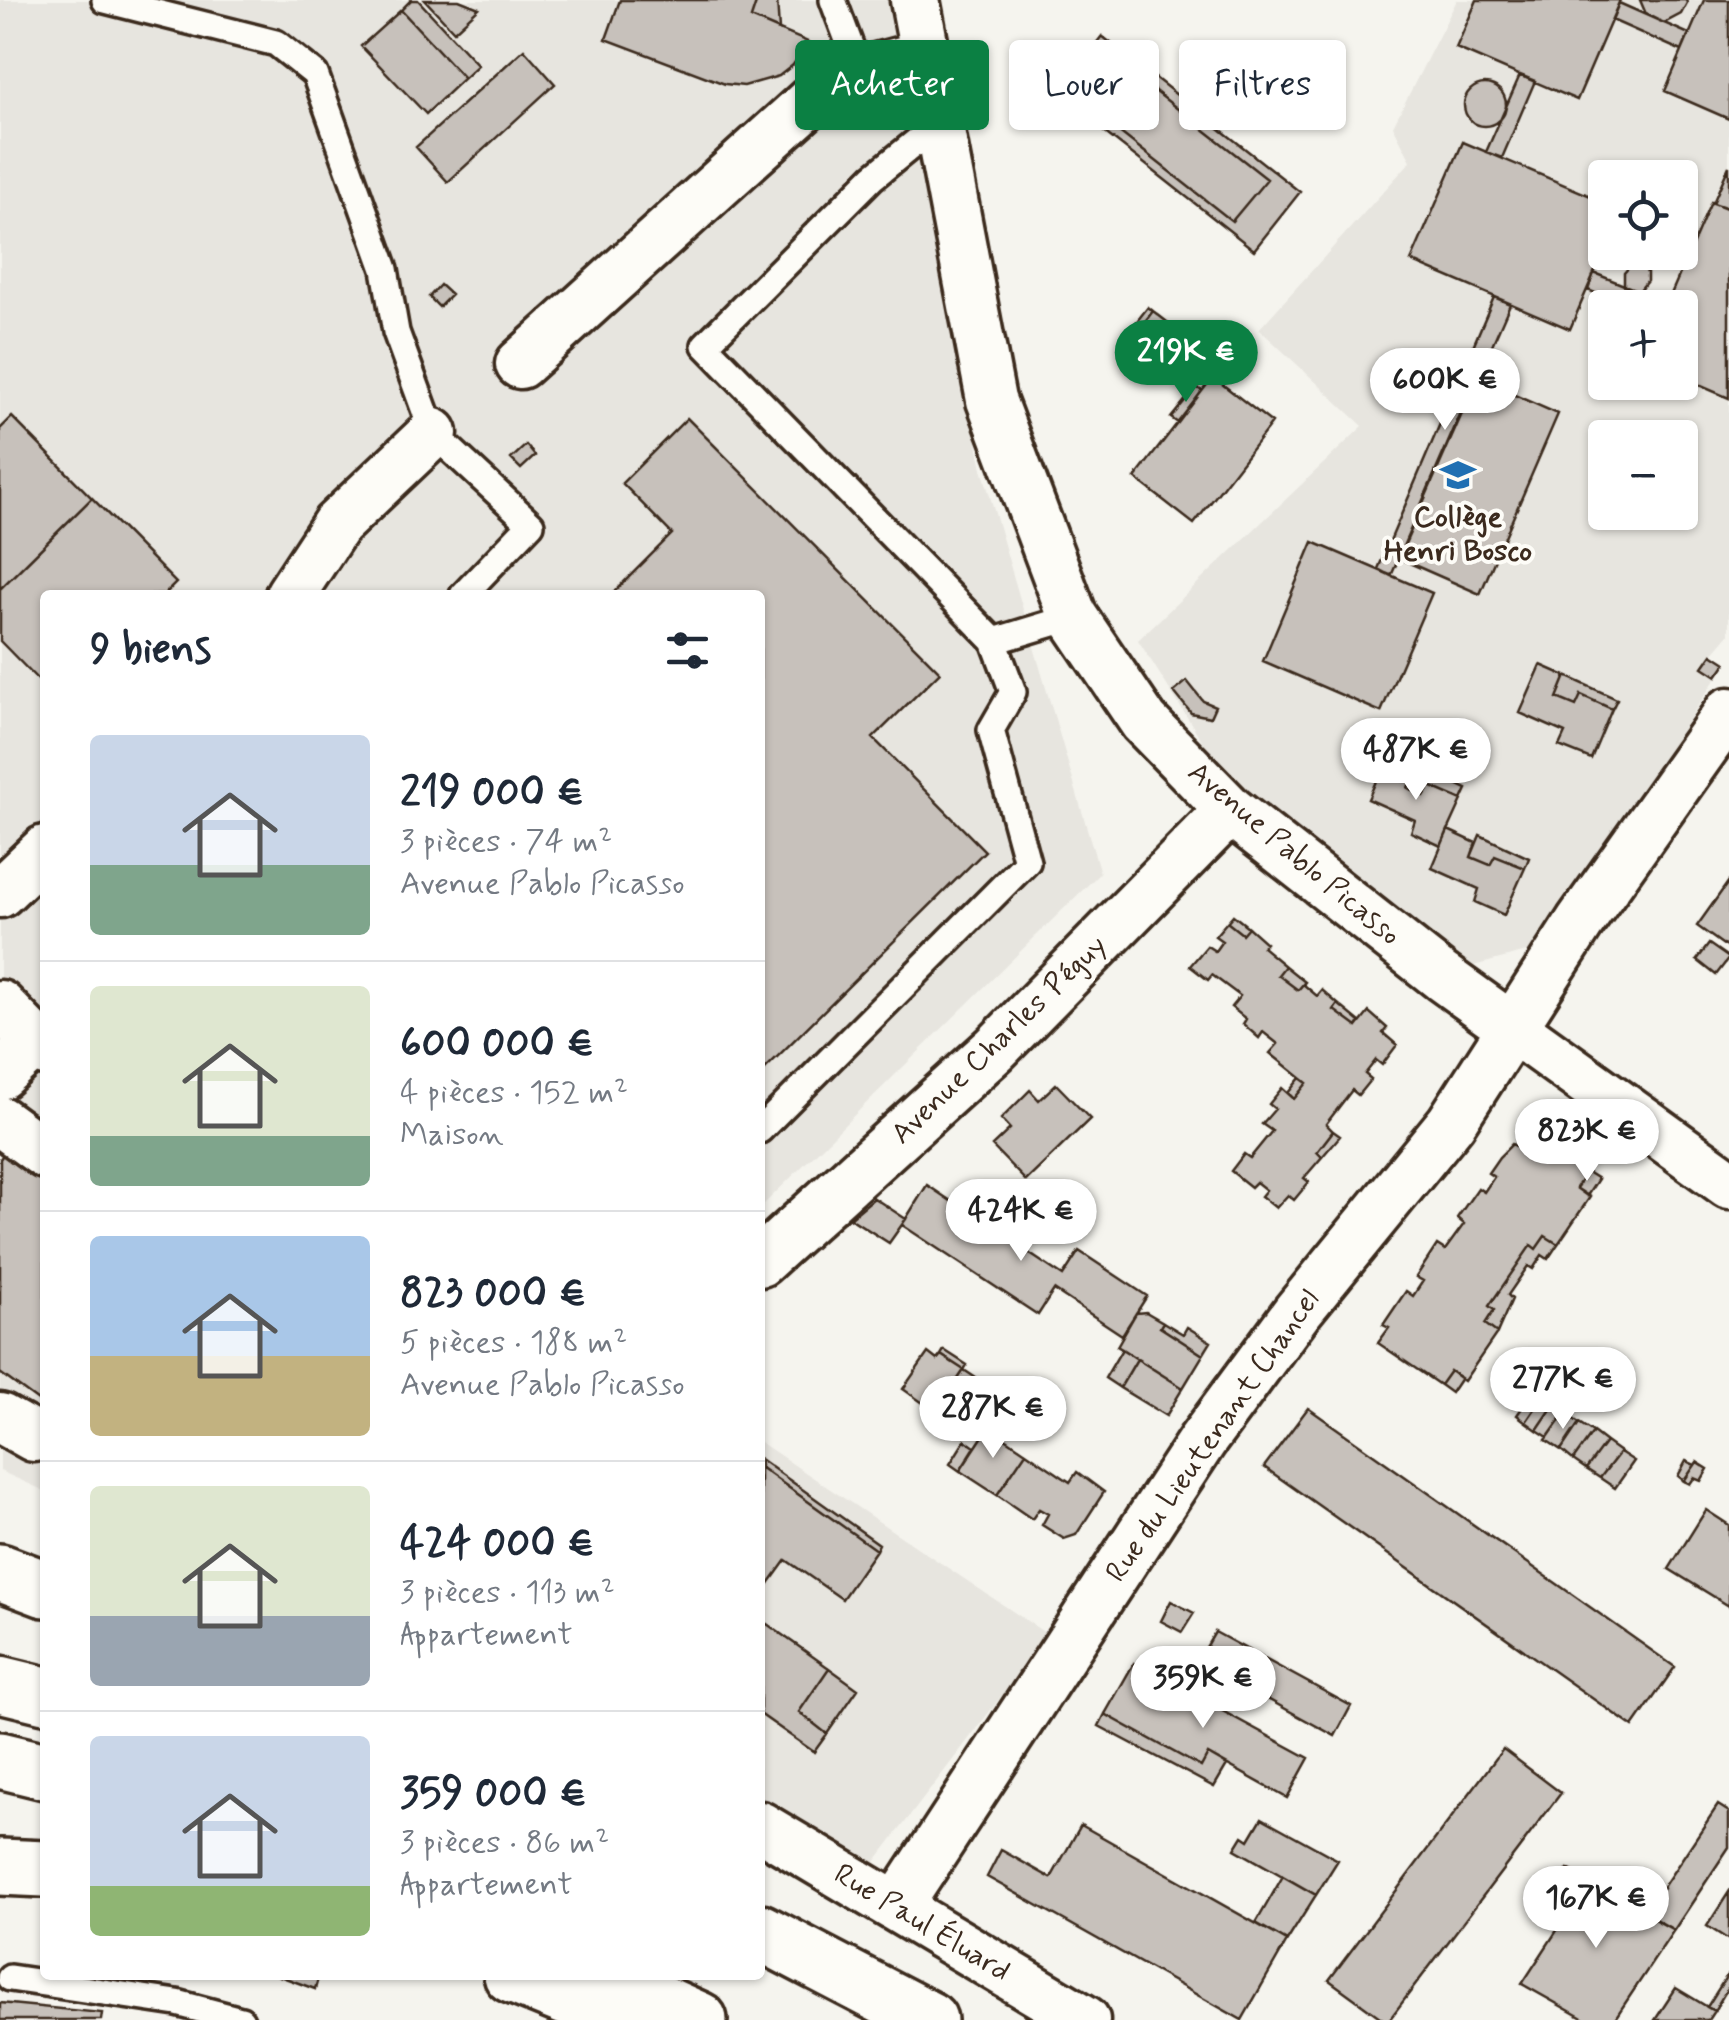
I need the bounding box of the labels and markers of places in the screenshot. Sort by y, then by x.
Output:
pin: 219K € [1105,320,1267,405]
pin: 600K € [1364,348,1526,433]
school or university icon: Collège Henri Bosco [1439,456,1477,494]
place label: Collège Henri Bosco [1384,498,1532,571]
pin: 487K € [1335,718,1497,803]
pin: 823K € [1506,1099,1668,1184]
pin: 424K € [940,1179,1102,1264]
pin: 277K € [1482,1347,1644,1432]
pin: 287K € [912,1376,1074,1461]
pin: 359K € [1122,1646,1284,1731]
pin: 167K € [1515,1866,1677,1951]

